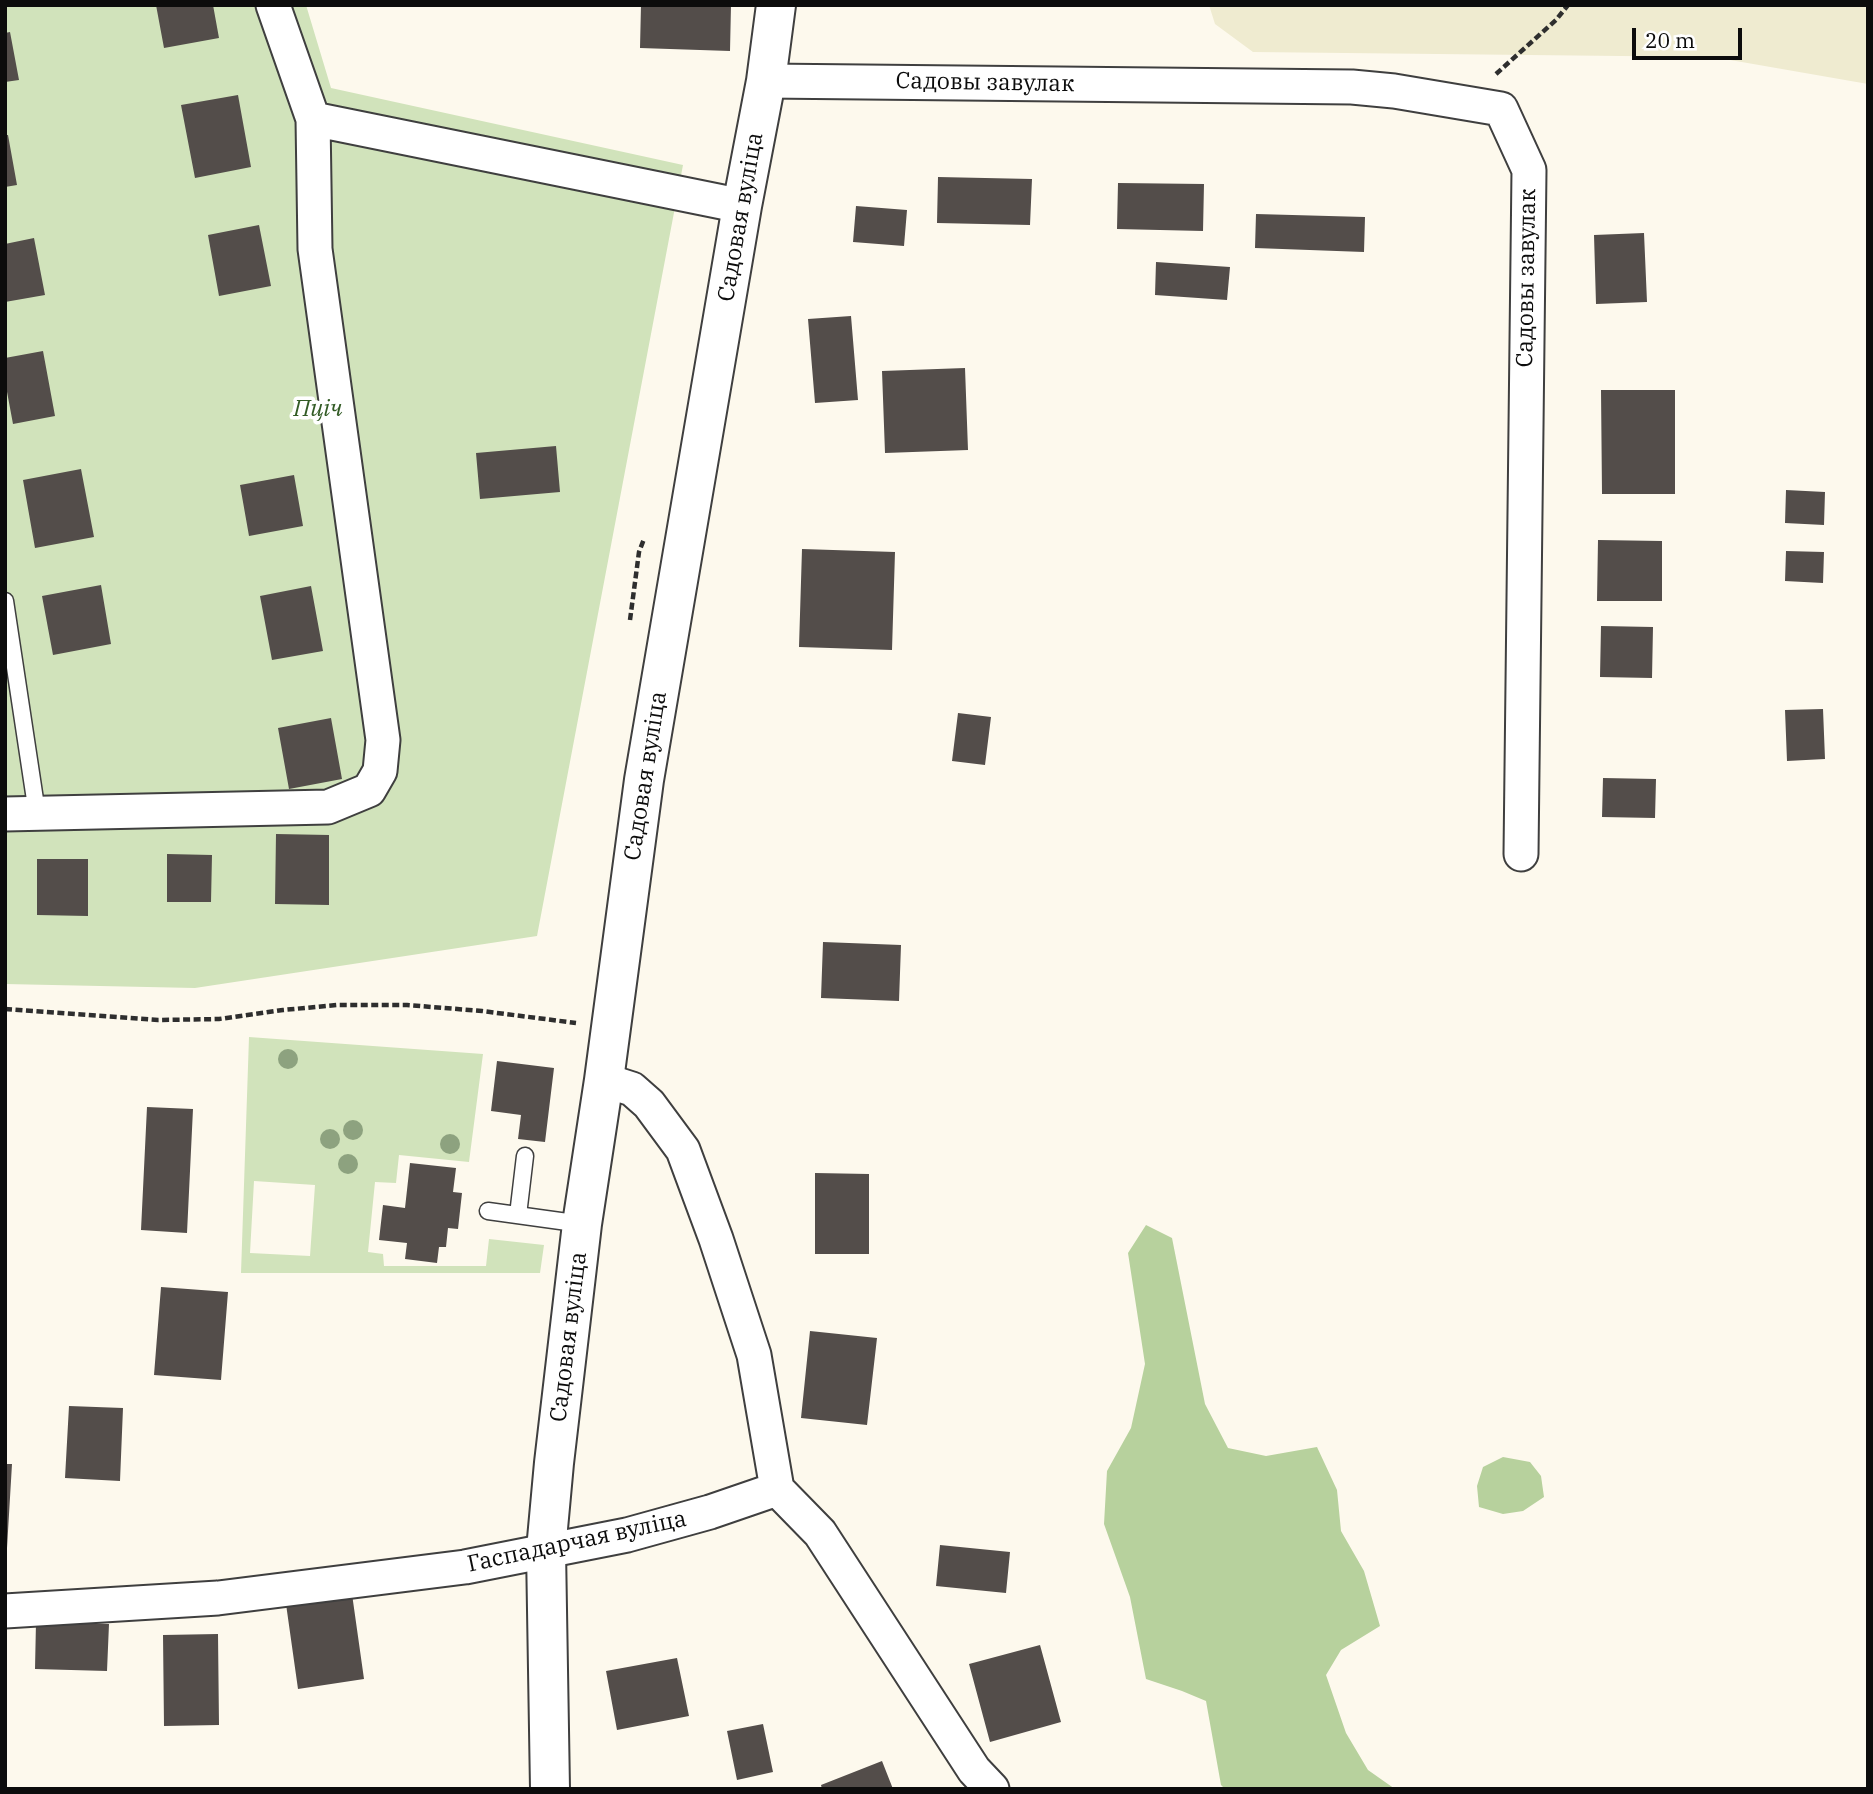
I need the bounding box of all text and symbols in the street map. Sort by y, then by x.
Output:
scale bar [1635,14,1745,58]
text: 20 m [1645,26,1695,54]
street label: Садовы завулак [895,68,1075,98]
street label: Садовая вуліца [713,130,769,304]
street label: Садовы завулак [1512,188,1542,368]
park label: Пціч [294,395,342,423]
street label: Садовая вуліца [619,689,673,863]
street label: Садовая вуліца [545,1250,593,1424]
street label: Гаспадарчая вуліца [465,1505,689,1579]

